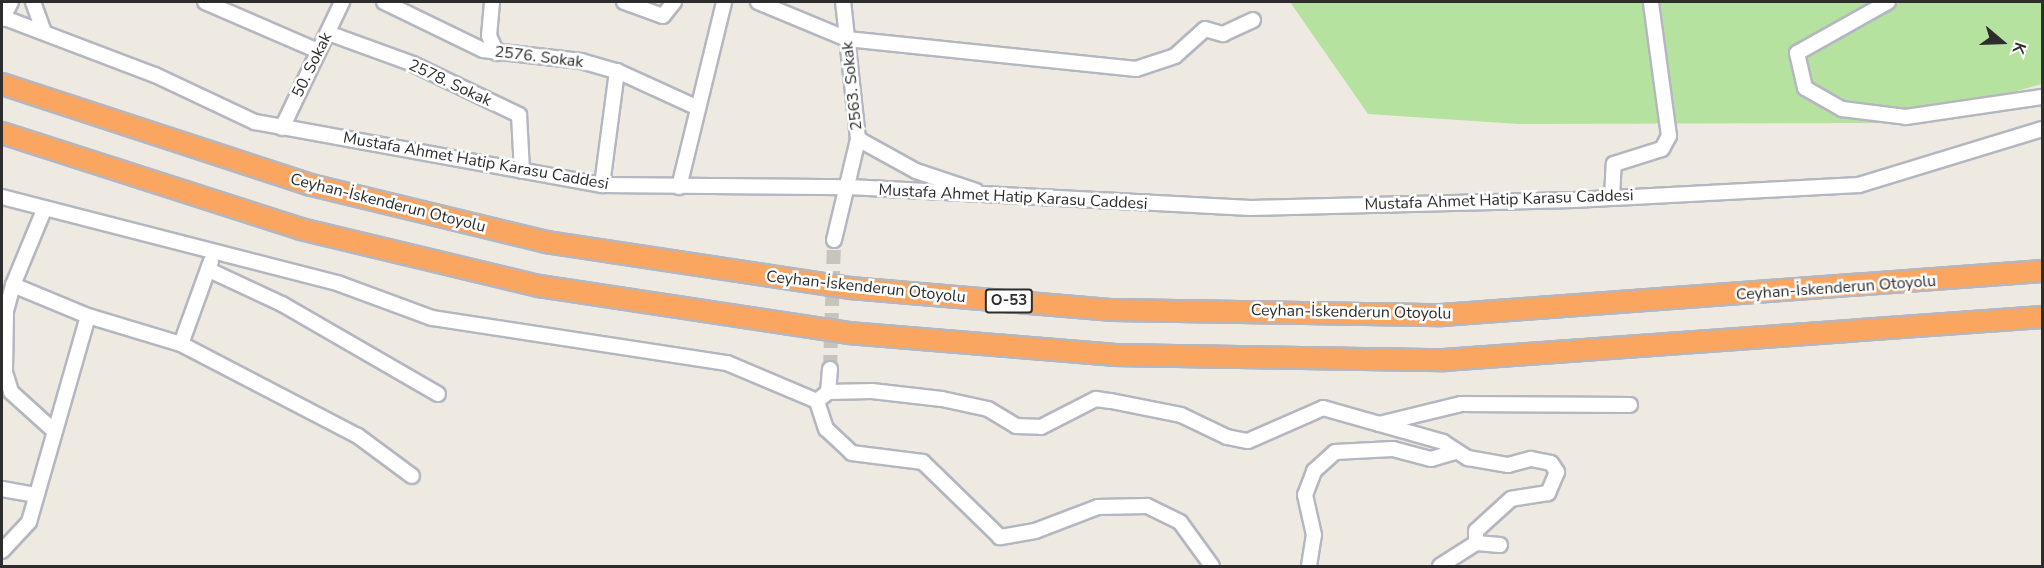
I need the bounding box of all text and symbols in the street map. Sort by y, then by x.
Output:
north arrow [1972,12,2032,72]
street label: 50. Sokak [288,29,336,101]
text: K [2007,39,2031,56]
street label: 2563. Sokak [838,41,866,131]
street label: 2576. Sokak [494,42,584,72]
street label: 2578. Sokak [405,55,495,111]
street label: Mustafa Ahmet Hatip Karasu Caddesi [342,128,610,194]
street label: Ceyhan-İskenderun Otoyolu [288,169,488,237]
street label: Mustafa Ahmet Hatip Karasu Caddesi [878,180,1148,214]
street label: Mustafa Ahmet Hatip Karasu Caddesi [1364,186,1634,214]
street label: Ceyhan-İskenderun Otoyolu [765,267,967,307]
street label: Ceyhan-İskenderun Otoyolu [1735,271,1937,305]
road number: O-53 [984,289,1034,313]
street label: Ceyhan-İskenderun Otoyolu [1251,301,1451,323]

